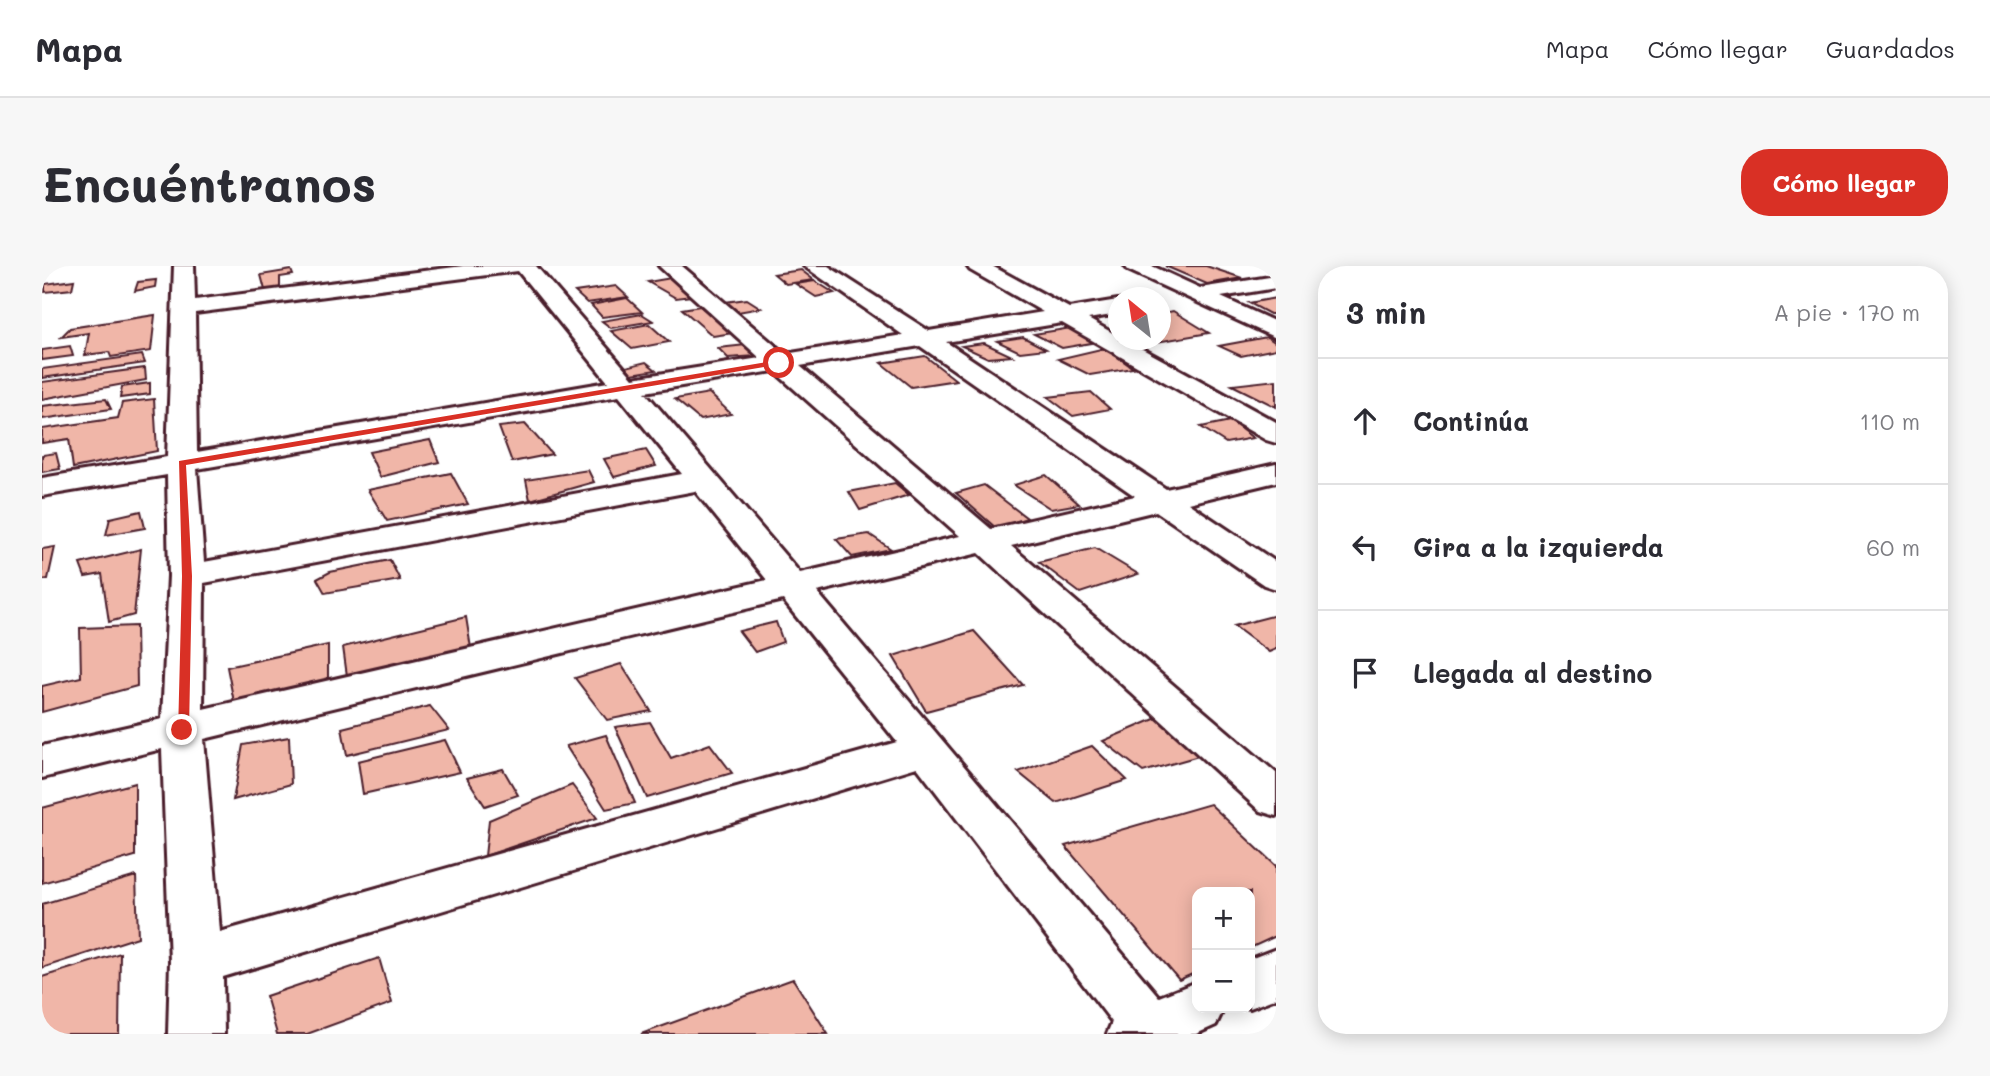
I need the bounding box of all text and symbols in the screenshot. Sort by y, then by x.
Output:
text: Mapa [35,27,123,70]
text: Mapa [1546,33,1610,64]
text: Cómo llegar [1648,33,1788,64]
text: Guardados [1826,33,1955,64]
button: Cómo llegar [1741,149,1948,216]
text: Encuéntranos [42,151,376,214]
north arrow [1108,287,1171,350]
text: 3 min [1346,292,1426,332]
text: A pie · 170 m [1774,297,1920,327]
route start [763,347,794,378]
icon: ahead [1346,402,1384,440]
text: Continúa [1413,404,1529,438]
text: 110 m [1860,406,1920,436]
icon: left [1346,528,1384,566]
text: Gira a la izquierda [1413,530,1664,564]
text: 60 m [1866,532,1920,562]
icon: arrive [1346,654,1384,692]
text: Llegada al destino [1413,656,1652,690]
route end [166,714,197,745]
map controls [1192,887,1255,1013]
button: + [1192,887,1255,950]
button: − [1192,950,1255,1013]

